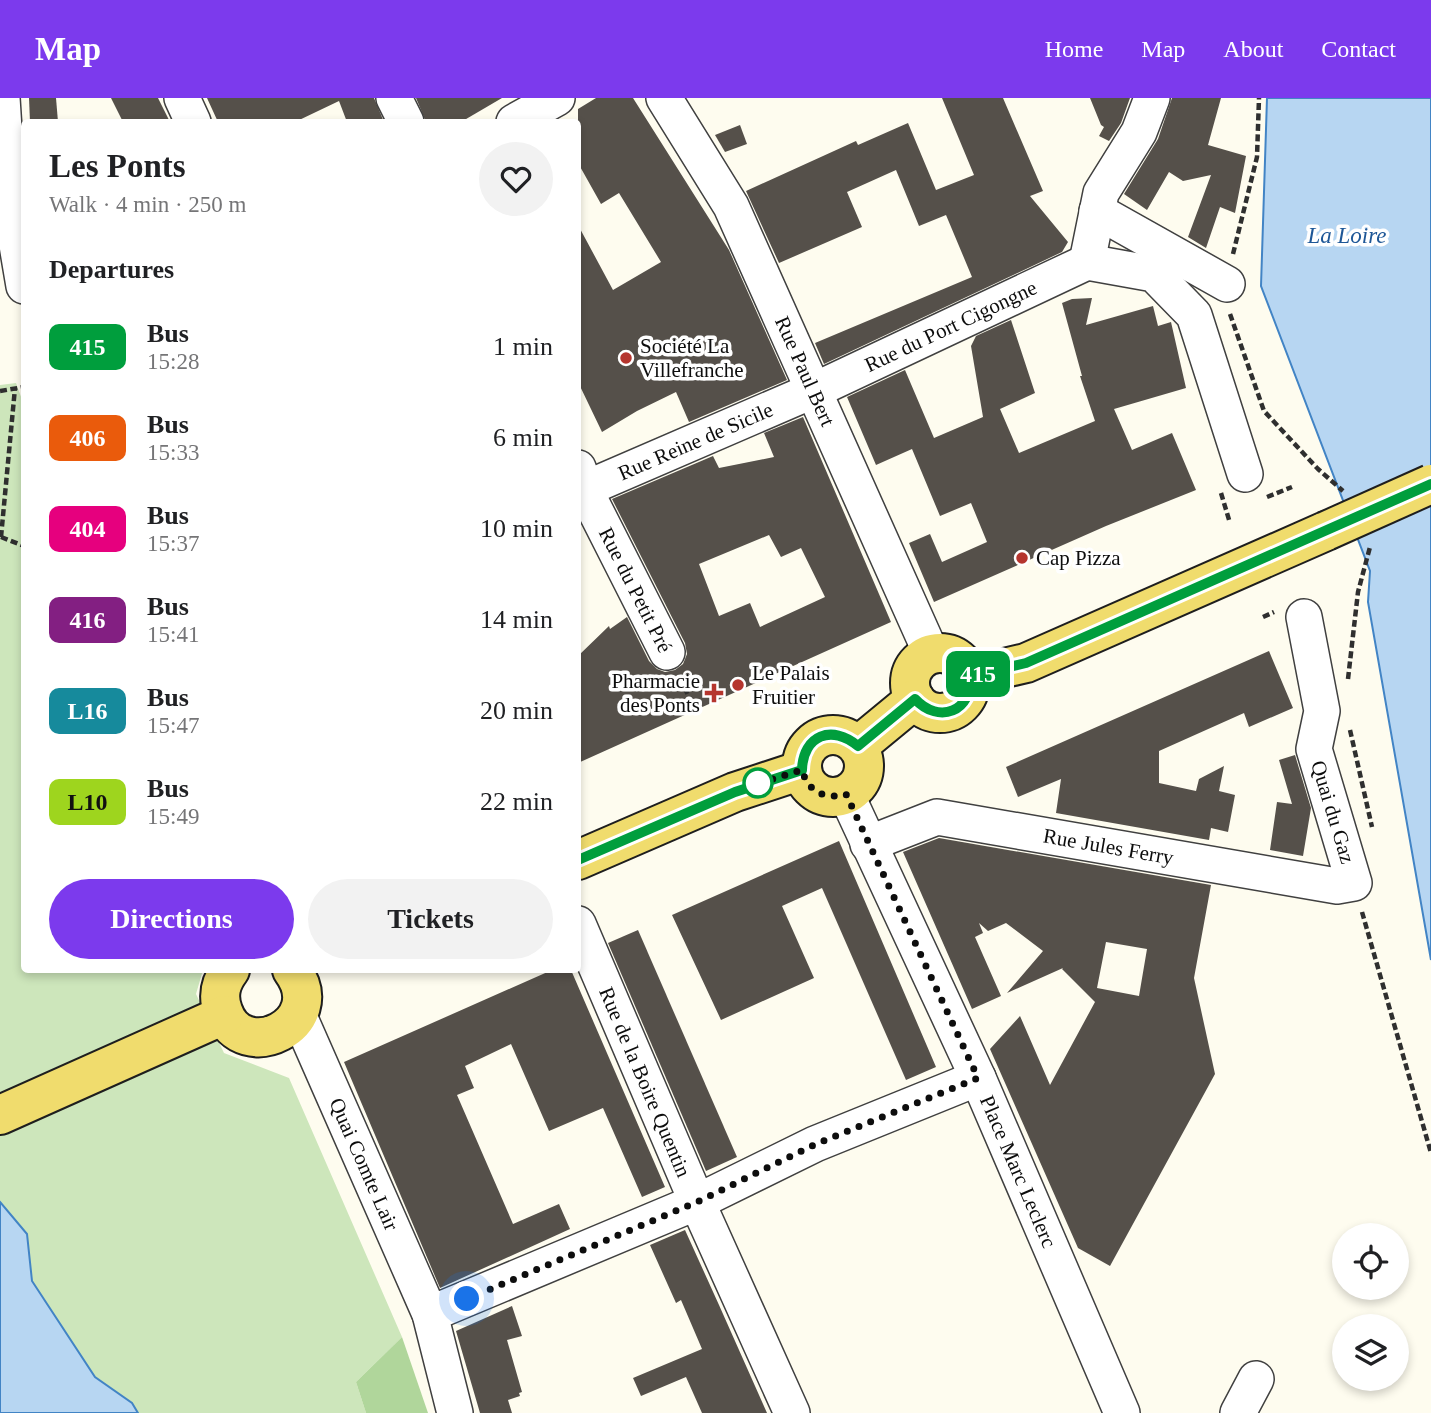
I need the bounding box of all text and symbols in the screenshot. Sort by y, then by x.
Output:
text: Map [35,31,101,67]
text: Home [1045,36,1103,62]
text: Map [1141,36,1185,62]
text: About [1223,36,1283,62]
text: Contact [1321,36,1396,62]
button: heart [479,142,553,216]
text: Les Ponts [49,148,186,184]
text: Walk · 4 min · 250 m [49,192,246,217]
water label: La Loire [1306,223,1387,248]
text: Departures [49,255,174,284]
street label: Rue du Port Cigongne [861,275,1041,377]
street label: Rue Paul Bert [770,312,840,430]
text: Bus [147,319,189,348]
text: 1 min [493,332,553,361]
text: 415 [70,334,106,360]
place label: Société La Villefranche [640,334,744,382]
text: 15:28 [147,349,199,374]
marker: Société La Villefranche [618,350,634,366]
street label: Rue Reine de Sicile [614,397,777,485]
text: Bus [147,410,189,439]
text: 6 min [493,423,553,452]
text: 406 [70,425,106,451]
text: 15:33 [147,440,199,465]
text: Bus [147,501,189,530]
text: 10 min [480,514,553,543]
text: 404 [70,516,106,542]
street label: Rue du Petit Pré [594,523,677,657]
text: 15:37 [147,531,199,556]
place label: Cap Pizza [1036,546,1121,570]
marker: Cap Pizza [1014,550,1030,566]
text: Bus [147,592,189,621]
text: 14 min [480,605,553,634]
text: 416 [70,607,106,633]
text: 15:41 [147,622,199,647]
line badge: 415 [938,651,1018,697]
place label: Le Palais Fruitier [752,661,830,709]
text: 415 [960,661,996,687]
place label: Pharmacie des Ponts [611,669,700,717]
marker: Le Palais Fruitier [730,677,746,693]
text: Bus [147,683,189,712]
marker: Pharmacie des Ponts [706,685,722,701]
text: 20 min [480,696,553,725]
text: L16 [67,698,108,724]
text: 15:47 [147,713,199,738]
street label: Quai du Gaz [1306,758,1360,866]
unlabelled marker [743,768,773,798]
text: Bus [147,774,189,803]
text: 22 min [480,787,553,816]
text: L10 [67,789,108,815]
text: 15:49 [147,804,199,829]
street label: Rue Jules Ferry [1041,824,1176,870]
button: Directions [49,879,294,959]
button: Tickets [308,879,553,959]
street label: Rue de la Boire Quentin [594,983,696,1181]
street label: Place Marc Leclerc [975,1092,1061,1251]
street label: Quai Comte Lair [324,1094,404,1234]
map controls [1332,1223,1409,1391]
button: locate [1332,1223,1409,1300]
your location [449,1281,484,1316]
button: layers [1332,1314,1409,1391]

